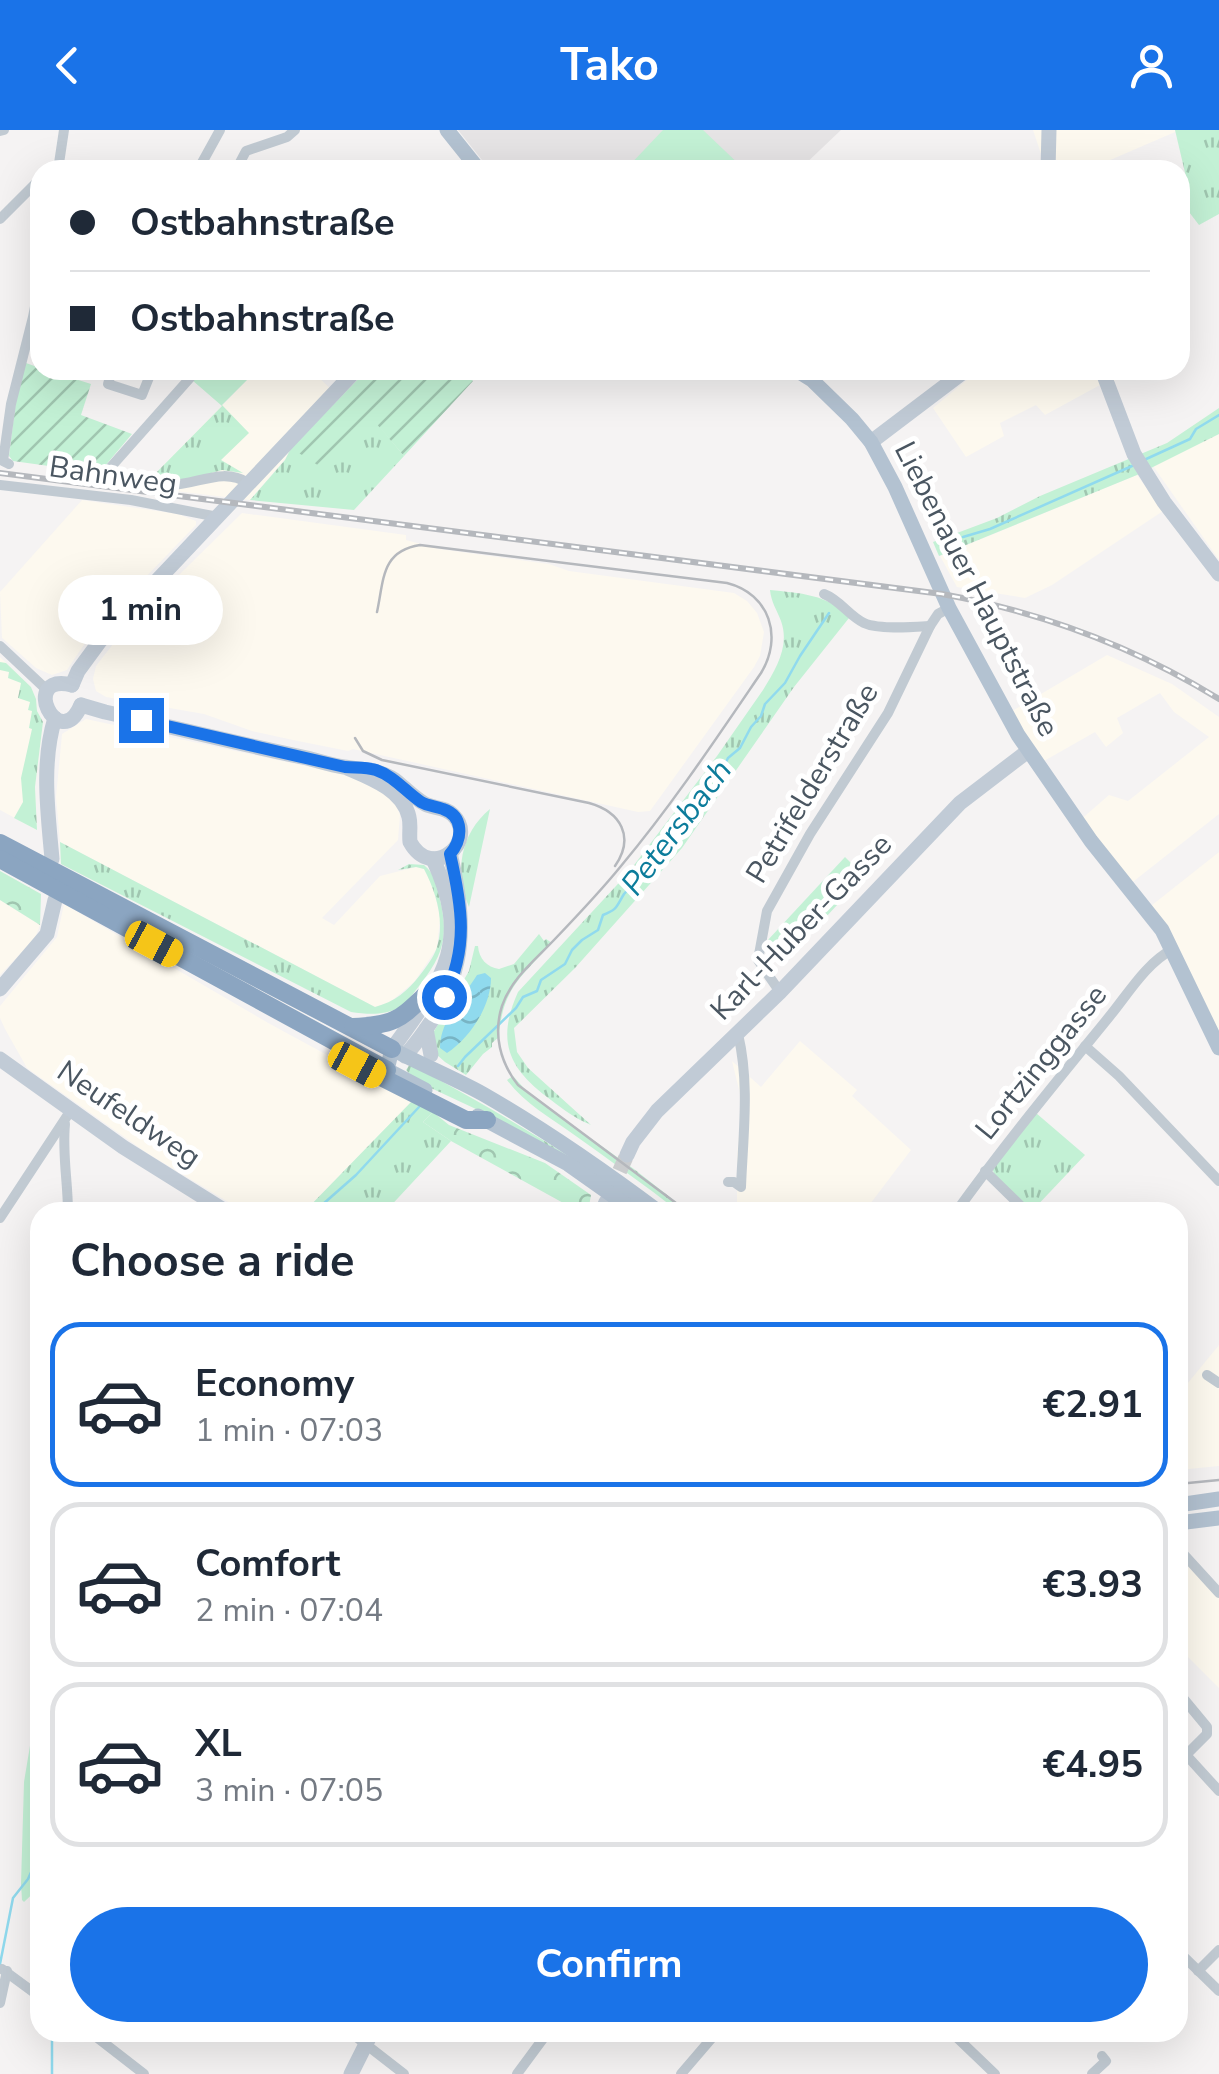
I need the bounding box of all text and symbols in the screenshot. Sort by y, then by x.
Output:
text: Tako [560,35,659,96]
icon: back [40,38,95,93]
icon: person [1124,38,1179,93]
text: Ostbahnstraße [130,197,395,248]
text: Ostbahnstraße [130,293,395,344]
street label: Liebenauer Hauptstraße [884,435,1069,744]
street label: Bahnweg [46,446,179,505]
callout: 1 min [58,575,224,645]
text: 1 min [99,588,182,631]
street label: Petrifelderstraße [737,676,888,891]
route end [119,698,164,743]
water label: Petersbach [611,751,742,904]
street label: Karl-Huber-Gasse [701,825,901,1030]
car [120,917,188,971]
route start [422,975,467,1020]
street label: Lortzinggasse [966,976,1117,1149]
car [323,1038,391,1092]
street label: Neufeldweg [49,1051,209,1178]
text: Choose a ride [70,1231,355,1292]
text: Economy [195,1358,354,1409]
icon: car [75,1360,165,1450]
text: €2.91 [1042,1379,1143,1430]
text: 1 min · 07:03 [195,1409,383,1452]
text: Comfort [195,1538,340,1589]
icon: car [75,1540,165,1630]
text: €3.93 [1042,1559,1143,1610]
text: 2 min · 07:04 [195,1589,383,1632]
text: XL [195,1718,242,1769]
icon: car [75,1720,165,1810]
text: €4.95 [1042,1739,1143,1790]
text: 3 min · 07:05 [195,1769,383,1812]
button: Confirm [70,1907,1148,2022]

